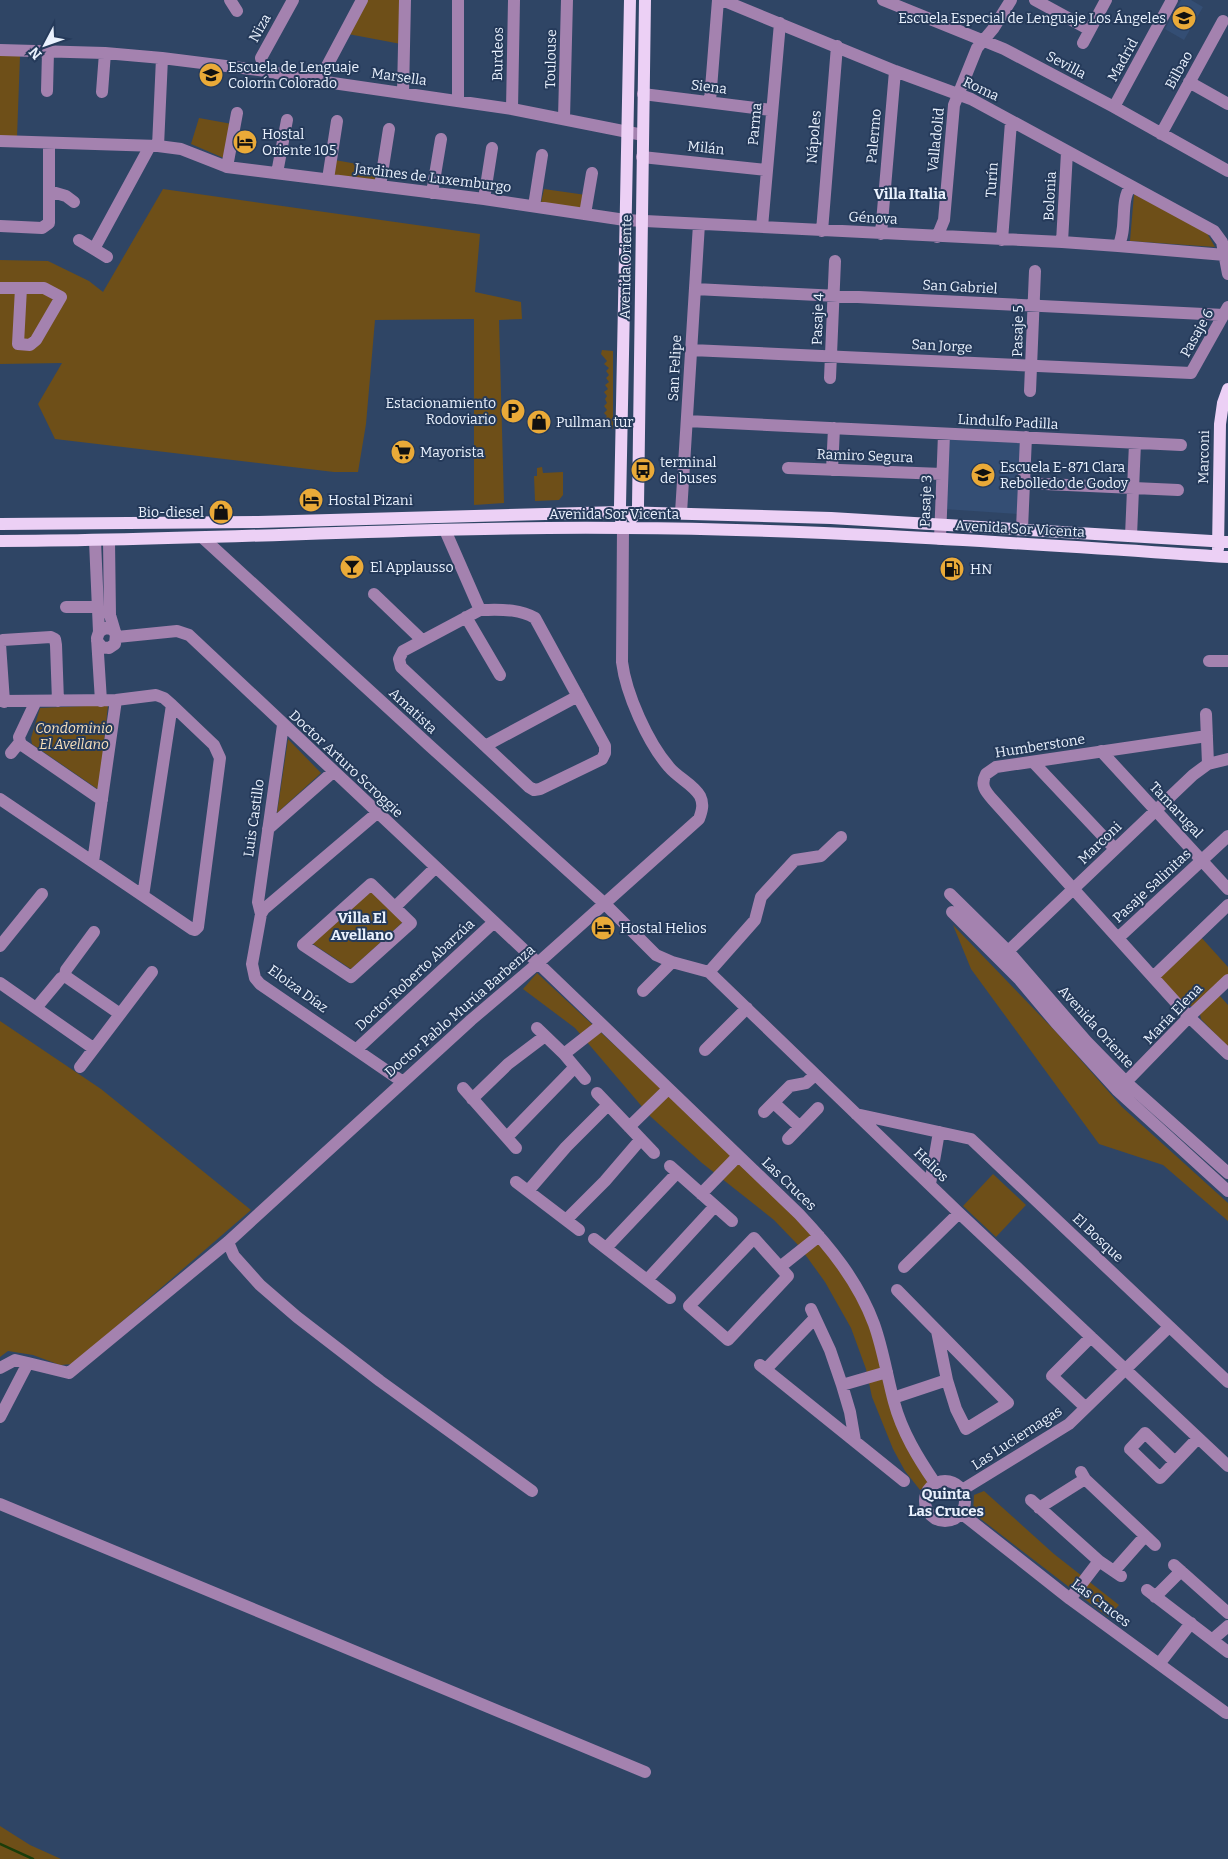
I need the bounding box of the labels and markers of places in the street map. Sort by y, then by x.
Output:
school or university icon: Escuela Especial de Lenguaje Los Ángeles [1171,5,1197,31]
place label: Escuela Especial de Lenguaje Los Ángeles [898,9,1166,27]
place label: Escuela de Lenguaje Colorín Colorado [228,59,359,92]
school or university icon: Escuela de Lenguaje Colorín Colorado [198,62,224,88]
place label: Hostal Oriente 105 [262,126,336,159]
hotel icon: Hostal Oriente 105 [232,129,258,155]
place label: Estacionamiento Rodoviario [386,395,496,428]
parking icon: Estacionamiento Rodoviario [500,398,526,424]
shop icon: Pullman tur [526,409,552,435]
place label: Pullman tur [556,414,634,431]
supermarket icon: Mayorista [390,439,416,465]
place label: Mayorista [420,444,484,461]
place label: terminal de buses [660,454,717,487]
bus stop icon: terminal de buses [630,457,656,483]
place label: Escuela E-871 Clara Rebolledo de Godoy [1000,459,1129,492]
school or university icon: Escuela E-871 Clara Rebolledo de Godoy [970,462,996,488]
hotel icon: Hostal Pizani [298,487,324,513]
place label: Hostal Pizani [328,492,413,509]
shop icon: Bio-diesel [208,499,234,525]
place label: Bio-diesel [138,504,204,521]
bar icon: El Applausso [339,554,365,580]
fuel station icon: HN [939,556,965,582]
place label: El Applausso [370,559,453,576]
place label: HN [970,561,992,578]
hotel icon: Hostal Helios [590,915,616,941]
place label: Hostal Helios [620,920,707,937]

